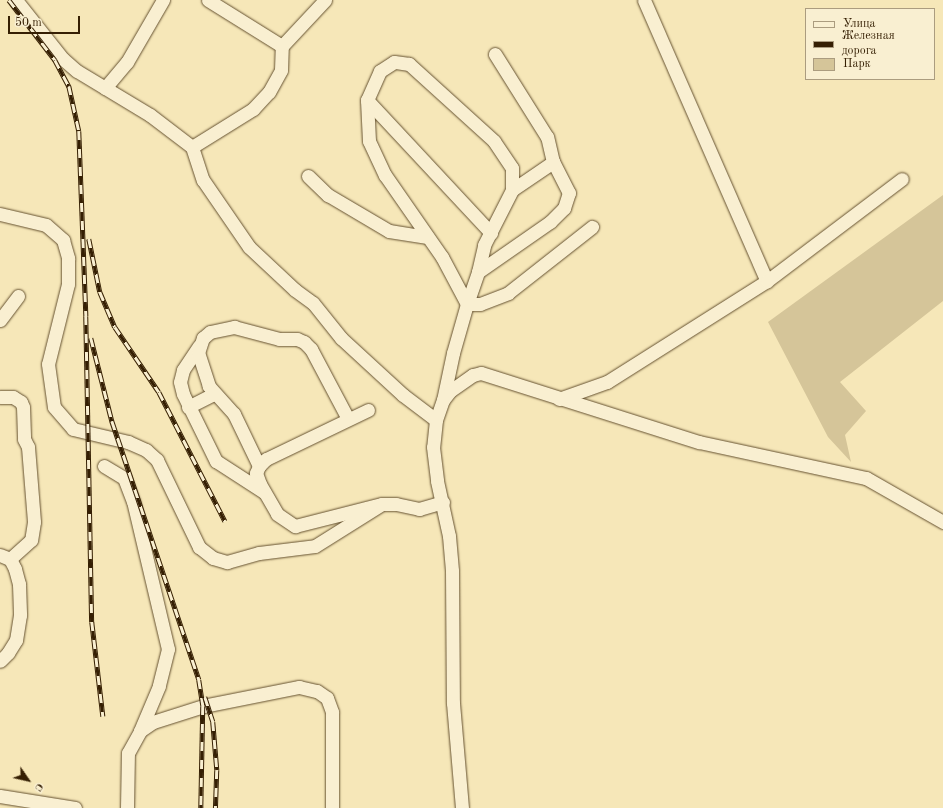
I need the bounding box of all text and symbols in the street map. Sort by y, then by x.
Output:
scale bar [10,8,82,34]
legend [805,8,935,80]
text: 50 m [15,17,42,29]
text: Улица [843,18,876,30]
text: Железная дорога [842,30,895,57]
text: Парк [843,58,871,70]
north arrow [8,760,48,800]
text: С [32,781,45,793]

